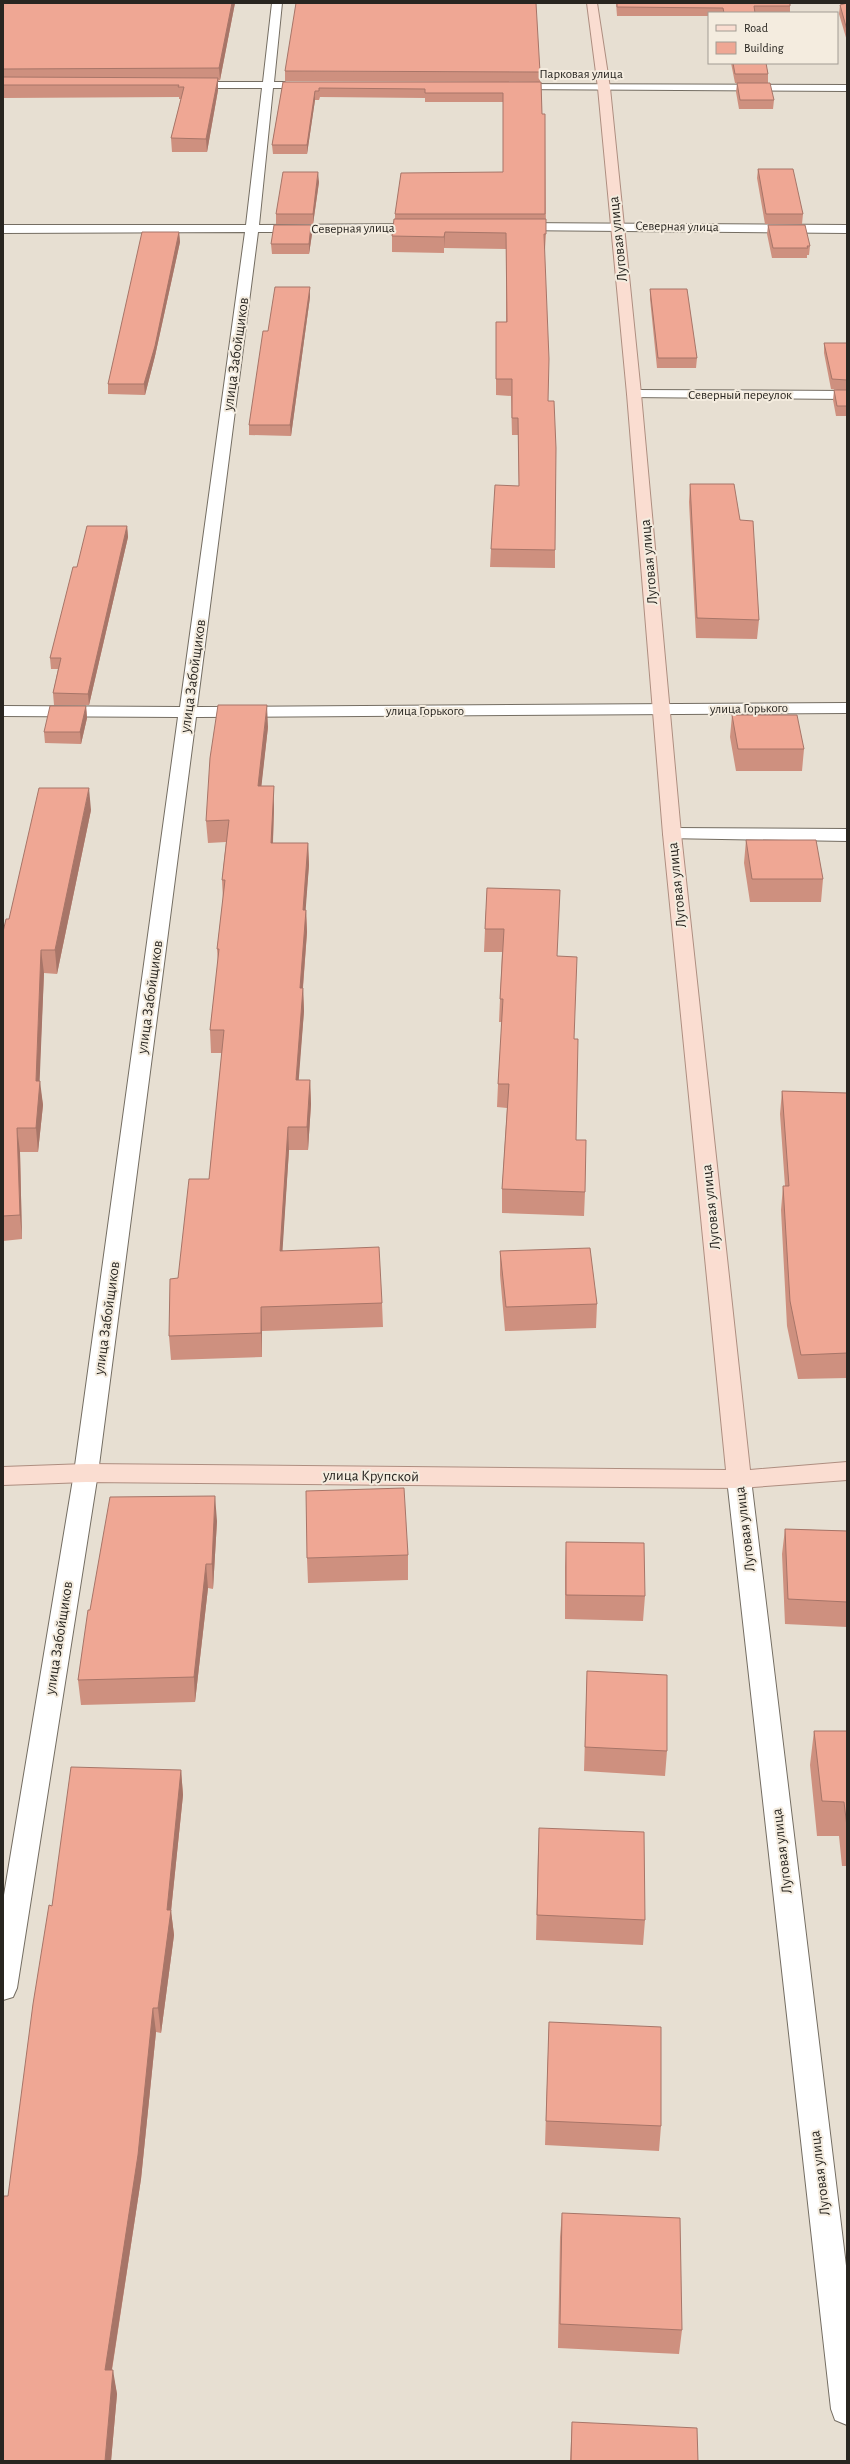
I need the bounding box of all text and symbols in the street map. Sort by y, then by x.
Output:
legend [708,12,838,64]
text: Road [744,22,768,34]
text: Building [744,42,784,54]
street label: Парковая улица [539,68,623,81]
street label: Луговая улица [606,195,630,282]
street label: Северная улица [635,220,719,234]
street label: Северная улица [311,222,395,236]
street label: улица Забойщиков [220,296,251,413]
street label: Северный переулок [688,389,792,402]
street label: Луговая улица [638,519,660,605]
street label: улица Забойщиков [177,618,208,735]
street label: улица Горького [709,702,788,716]
street label: улица Горького [385,705,464,718]
street label: Луговая улица [665,841,689,928]
street label: улица Забойщиков [134,939,165,1056]
street label: Луговая улица [699,1163,723,1250]
street label: улица Забойщиков [91,1260,122,1377]
street label: улица Крупской [322,1468,419,1484]
street label: Луговая улица [732,1485,758,1572]
street label: улица Забойщиков [42,1580,75,1697]
street label: Луговая улица [769,1807,795,1894]
street label: Луговая улица [807,2129,833,2216]

